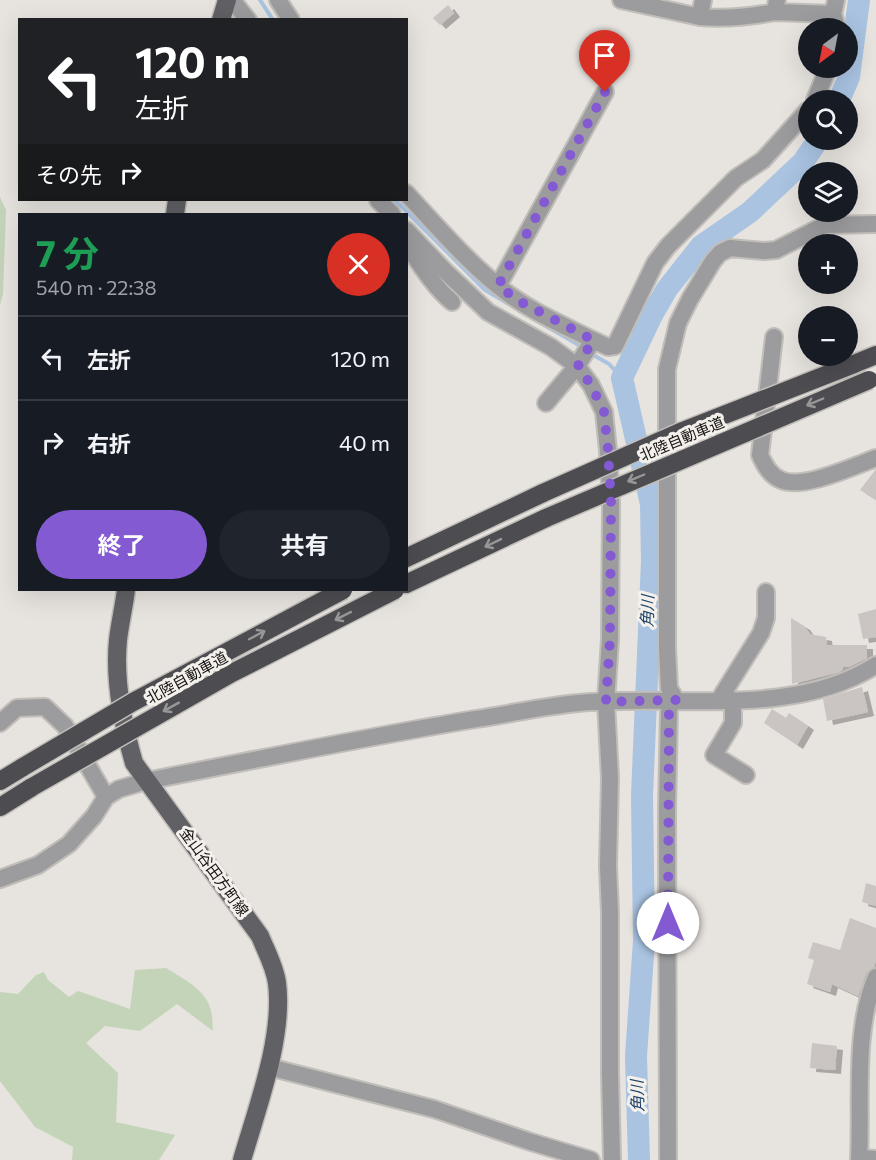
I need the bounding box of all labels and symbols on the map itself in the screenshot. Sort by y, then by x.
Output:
north arrow [798,18,858,78]
pin [579,30,630,92]
one-way arrow [807,397,825,408]
street label: 北陸自動車道 [637,412,727,464]
one-way arrow [627,473,645,484]
one-way arrow [484,537,502,549]
water label: 角川 [636,593,657,627]
one-way arrow [335,610,352,622]
one-way arrow [248,629,265,641]
street label: 北陸自動車道 [143,647,230,707]
one-way arrow [163,701,180,713]
street label: 金山谷田方町線 [177,824,253,919]
position arrow [636,891,700,955]
water label: 角川 [626,1078,647,1112]

